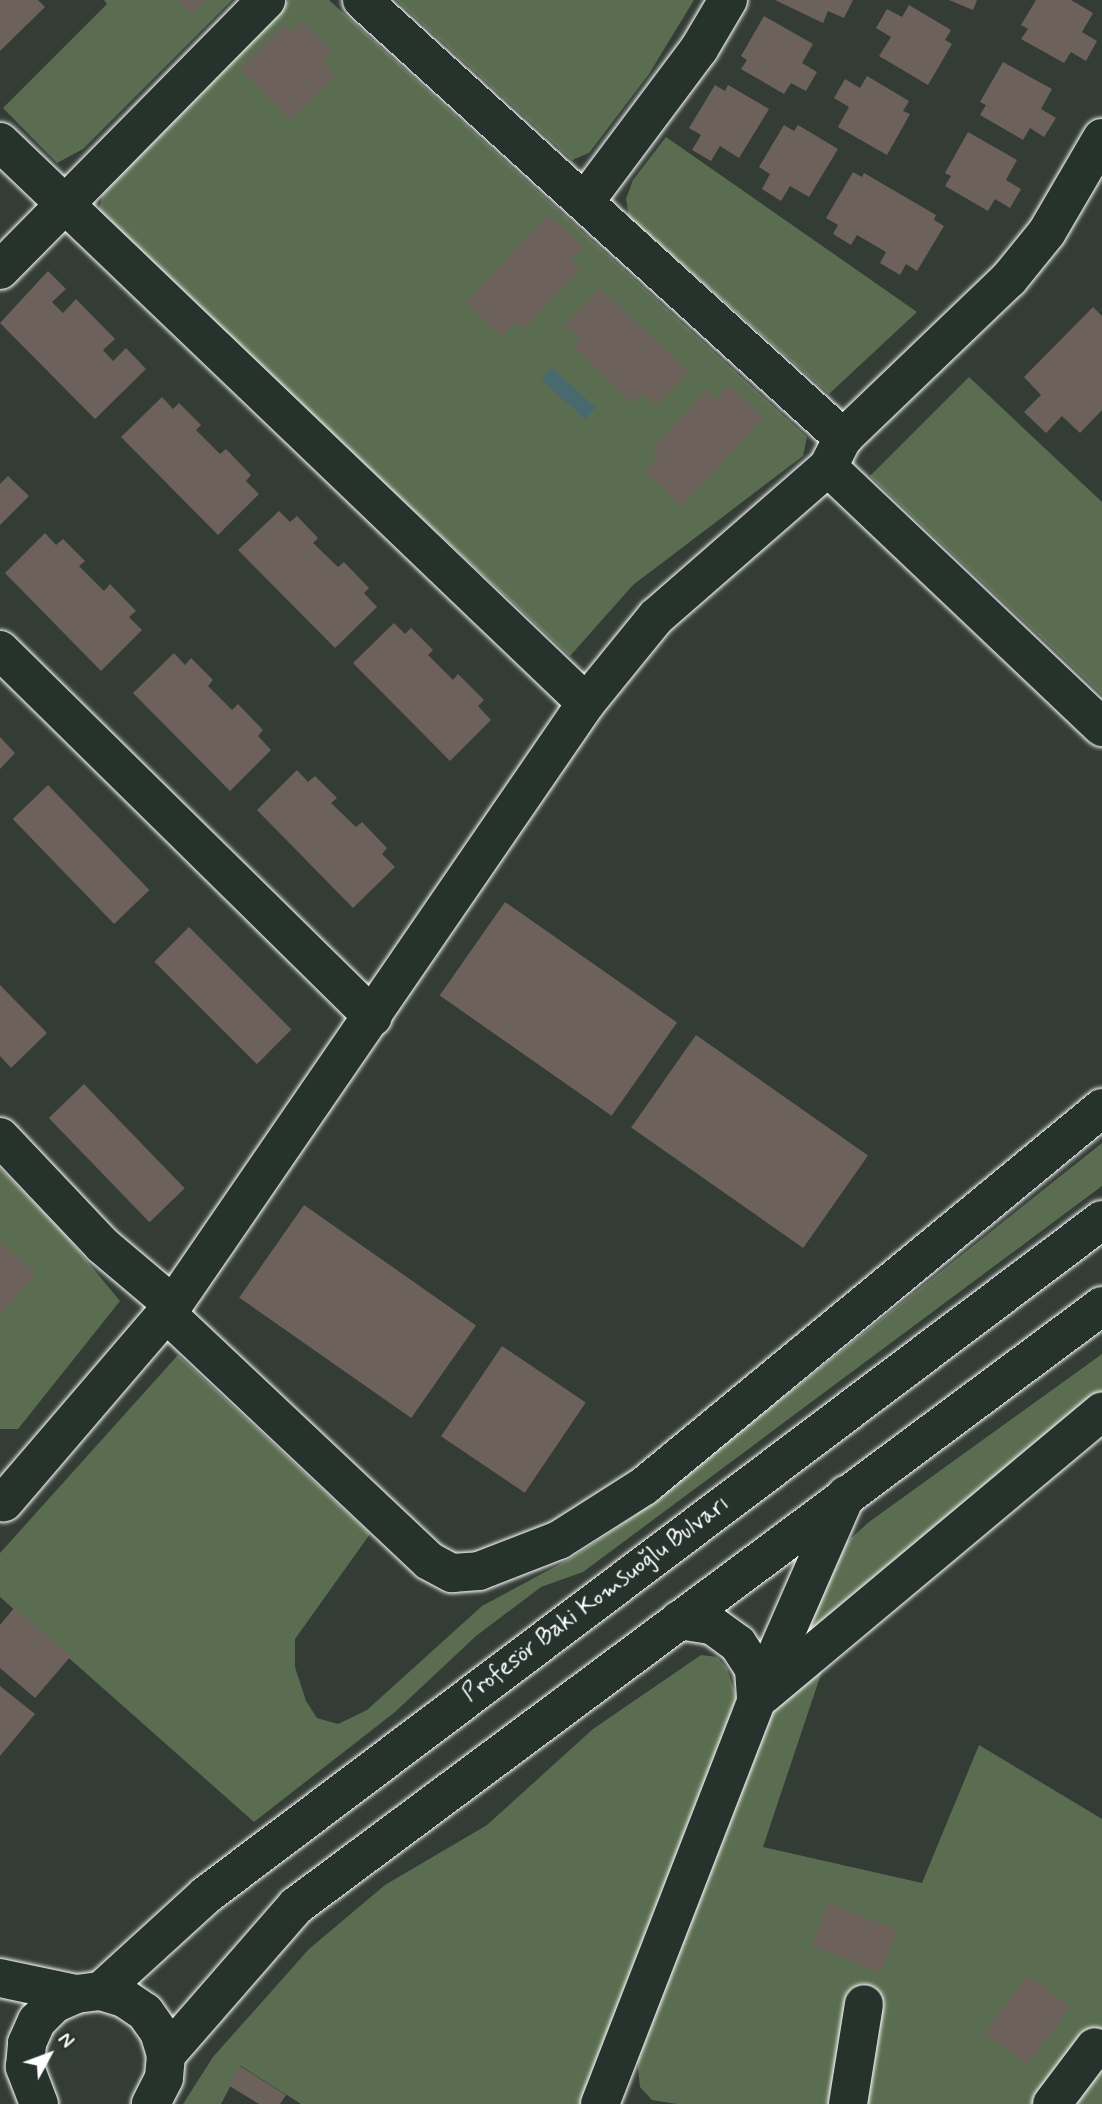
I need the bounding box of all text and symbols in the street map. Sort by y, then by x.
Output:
street label: Profesör Baki Komsuoğlu Bulvarı [457,1489,735,1709]
north arrow [14,2020,84,2090]
text: N [52,2028,79,2054]

